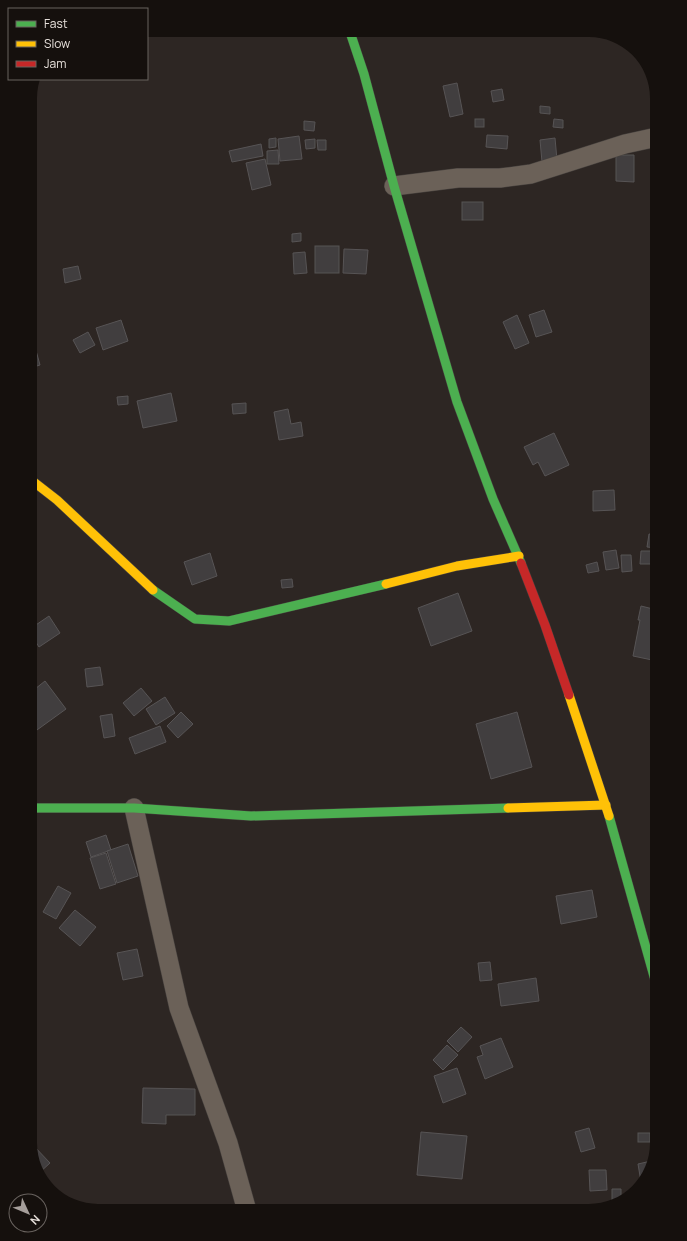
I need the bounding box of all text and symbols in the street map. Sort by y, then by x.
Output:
legend [8,8,148,80]
text: Fast [44,15,68,32]
text: Slow [44,35,70,52]
text: Jam [44,55,66,72]
north arrow [8,1193,48,1233]
text: N [27,1212,44,1228]

